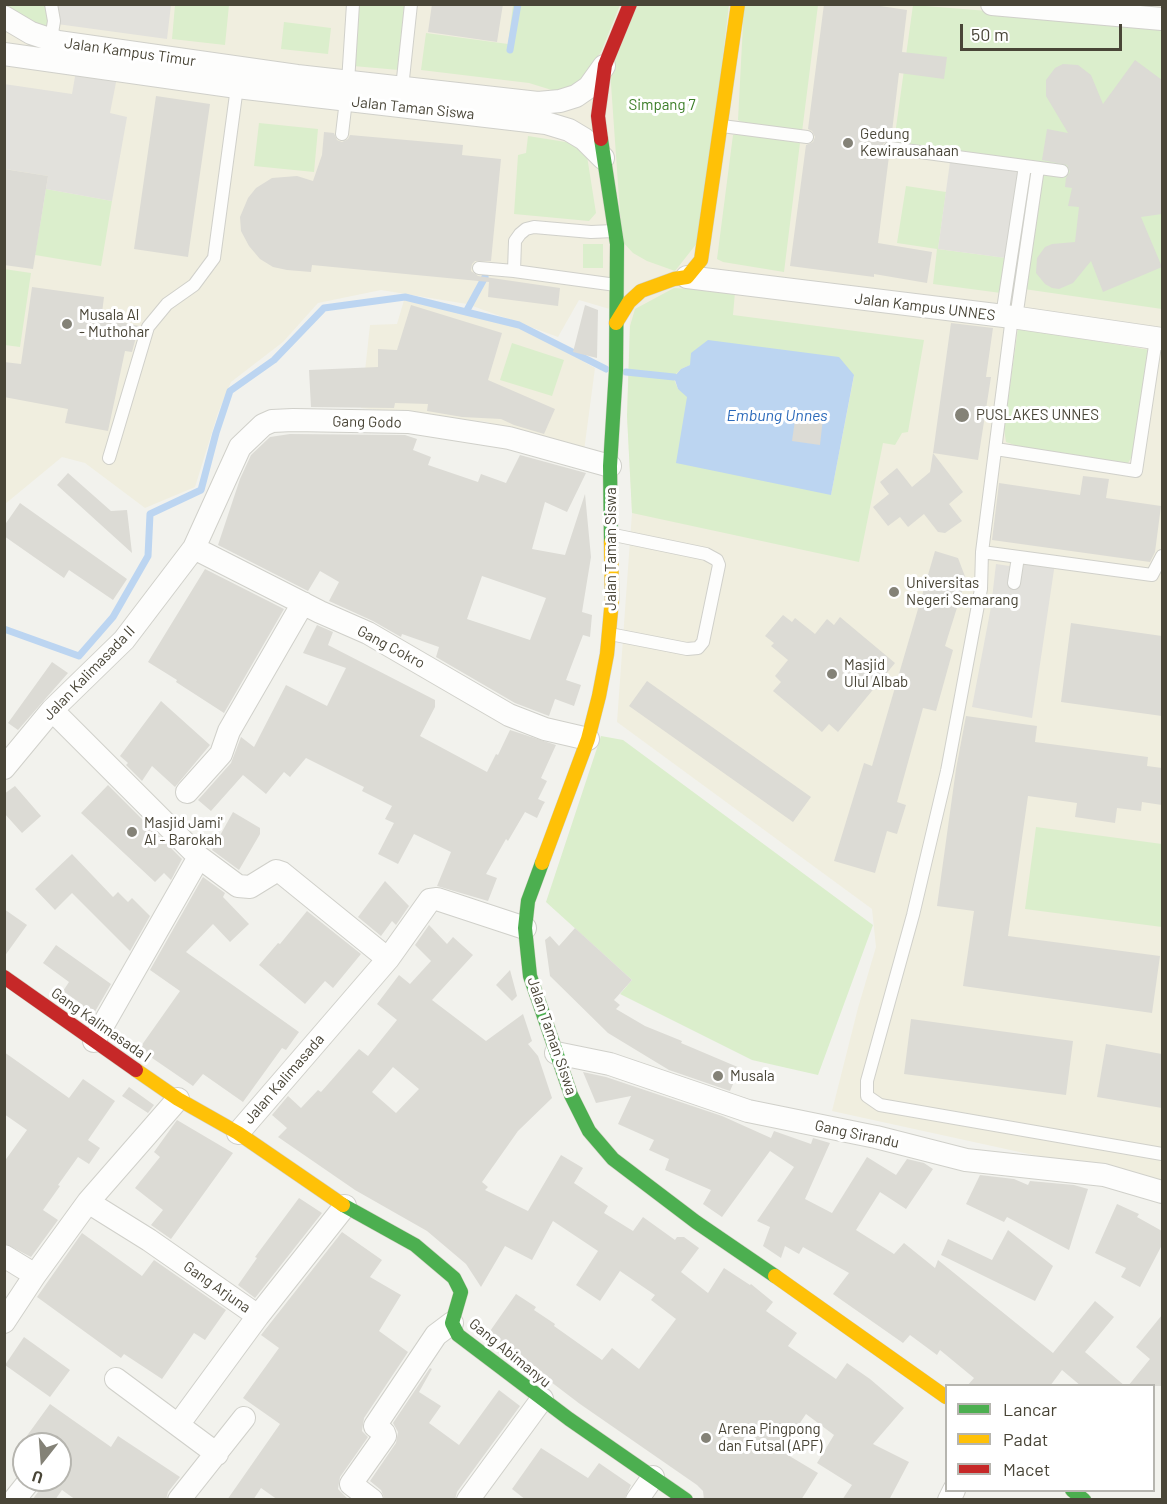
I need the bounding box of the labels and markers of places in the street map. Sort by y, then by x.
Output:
place label: Gedung Kewirausahaan [860,125,959,160]
marker: Gedung Kewirausahaan [841,136,855,150]
place label: Musala Al - Muthohar [79,306,149,341]
marker: Musala Al - Muthohar [60,317,74,331]
marker: PUSLAKES UNNES [953,406,971,424]
place label: PUSLAKES UNNES [976,406,1099,424]
place label: Universitas Negeri Semarang [906,574,1018,609]
marker: Universitas Negeri Semarang [887,585,901,599]
place label: Masjid Ulul Albab [844,656,908,691]
marker: Masjid Ulul Albab [825,667,839,681]
place label: Masjid Jami' Al - Barokah [144,814,223,849]
marker: Masjid Jami' Al - Barokah [125,825,139,839]
place label: Musala [730,1067,775,1085]
marker: Musala [711,1069,725,1083]
place label: Arena Pingpong dan Futsal (APF) [718,1420,822,1455]
marker: Arena Pingpong dan Futsal (APF) [699,1431,713,1445]

